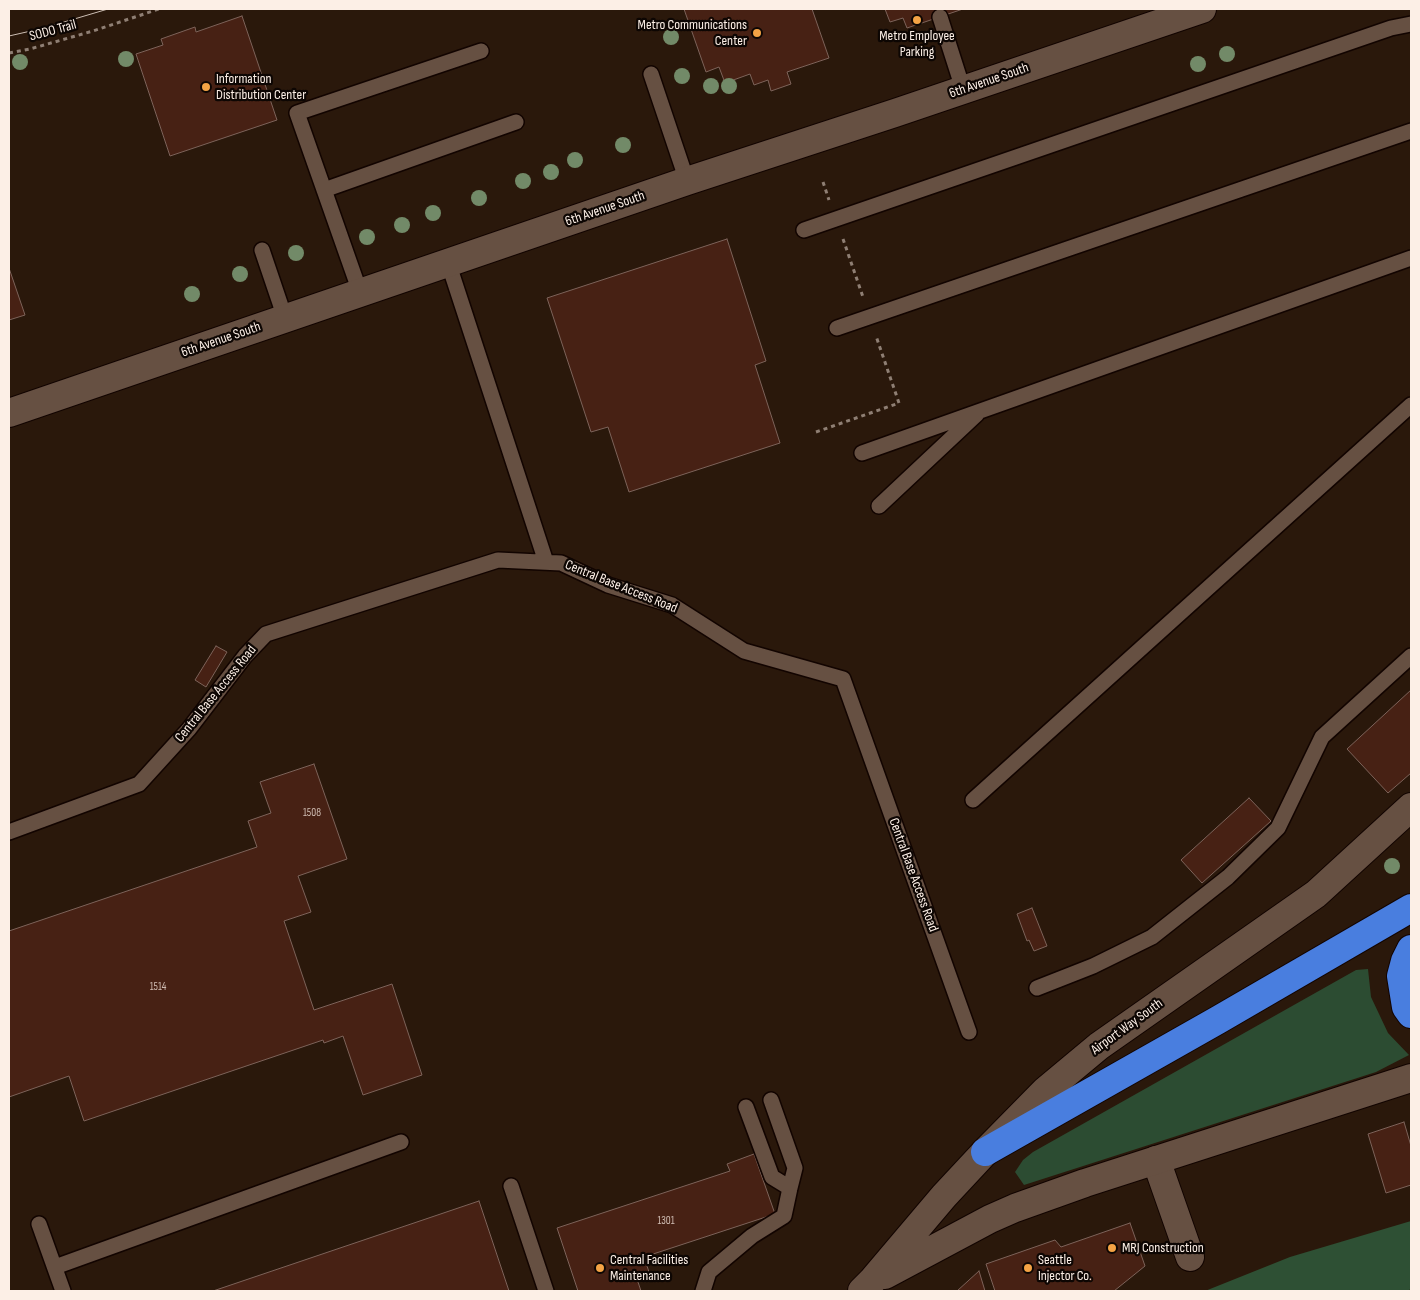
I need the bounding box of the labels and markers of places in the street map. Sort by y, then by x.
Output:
marker: Metro Employee Parking [911,14,923,26]
place label: Metro Communications Center [638,17,747,49]
marker: Metro Communications Center [751,27,763,39]
place label: Metro Employee Parking [879,28,955,60]
place label: Information Distribution Center [216,71,306,104]
marker: Information Distribution Center [200,81,212,93]
place label: MRJ Construction [1122,1240,1204,1256]
marker: MRJ Construction [1106,1242,1118,1254]
place label: Central Facilities Maintenance [610,1252,688,1284]
place label: Seattle Injector Co. [1038,1252,1092,1284]
marker: Central Facilities Maintenance [594,1262,606,1274]
marker: Seattle Injector Co. [1022,1262,1034,1274]

